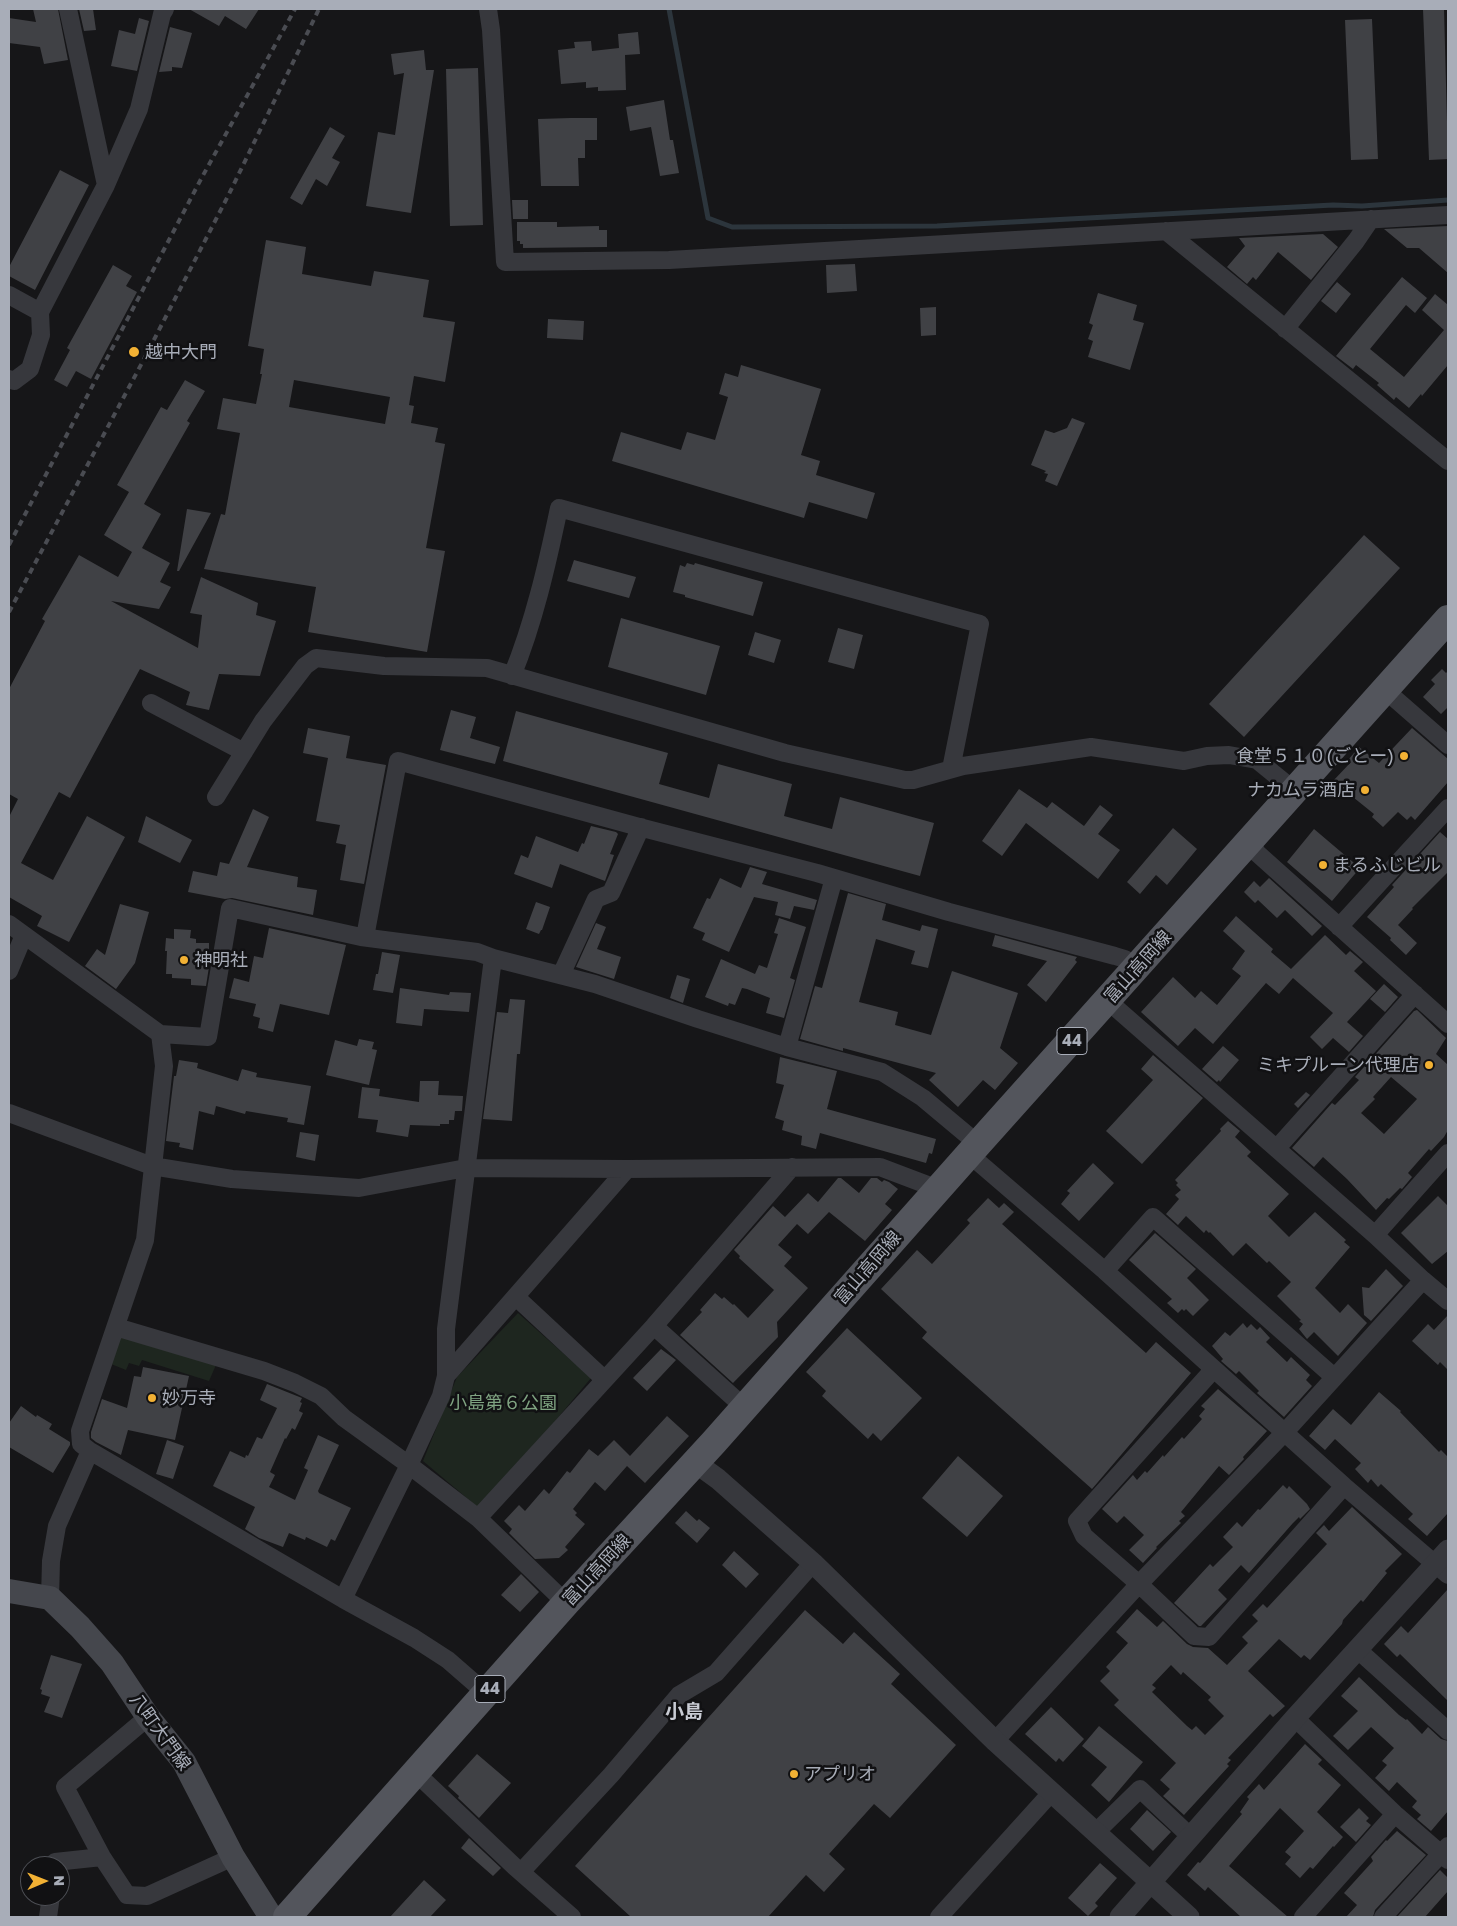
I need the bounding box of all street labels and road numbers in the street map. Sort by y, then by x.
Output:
street label: 富山高岡線 [1100,926,1176,1008]
road number: 44 [1057,1028,1087,1054]
street label: 富山高岡線 [830,1227,906,1309]
street label: 富山高岡線 [558,1530,636,1610]
road number: 44 [475,1676,505,1702]
street label: 八町大門線 [125,1689,195,1775]

